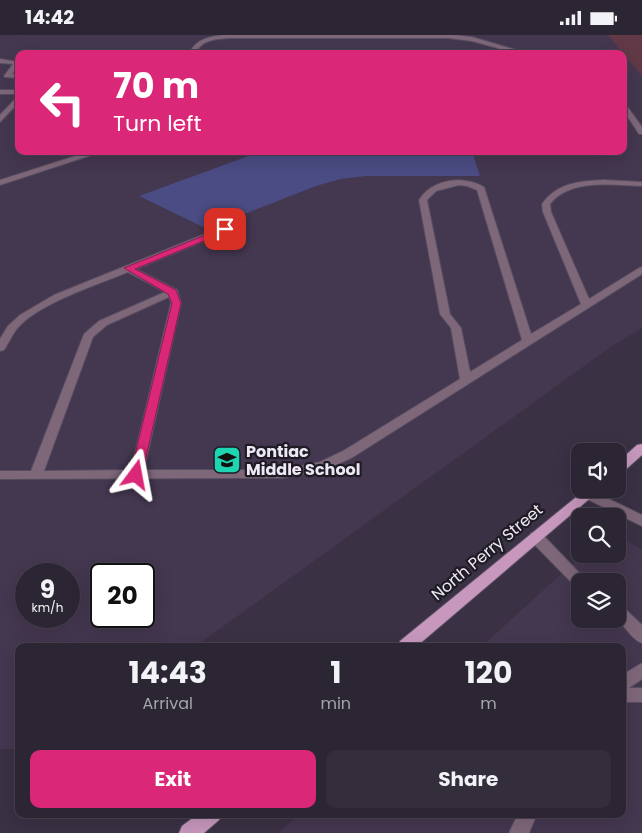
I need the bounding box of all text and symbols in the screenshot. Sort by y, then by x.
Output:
text: 14:42 [25,4,74,31]
text: 70 m [113,61,199,110]
icon: left [30,70,95,135]
text: Turn left [113,108,201,139]
pin [204,208,246,250]
icon: arrive [211,215,239,243]
place label: Pontiac Middle School [246,440,361,481]
map controls [571,443,626,628]
button: sound [571,443,626,498]
school or university icon: Pontiac Middle School [212,445,242,475]
position arrow [109,448,161,500]
street label: North Perry Street [426,498,548,605]
button: search [571,508,626,563]
speed limit sign: 20 [90,563,155,628]
text: 9 [40,572,55,607]
button: layers [571,573,626,628]
text: km/h [32,599,63,616]
text: 14:43 [128,651,207,694]
text: 1 [330,651,341,694]
text: 120 [465,651,513,694]
text: Arrival [143,692,193,715]
text: min [320,692,351,715]
text: m [480,692,497,715]
button: Exit [30,750,316,808]
button: Share [326,750,611,808]

